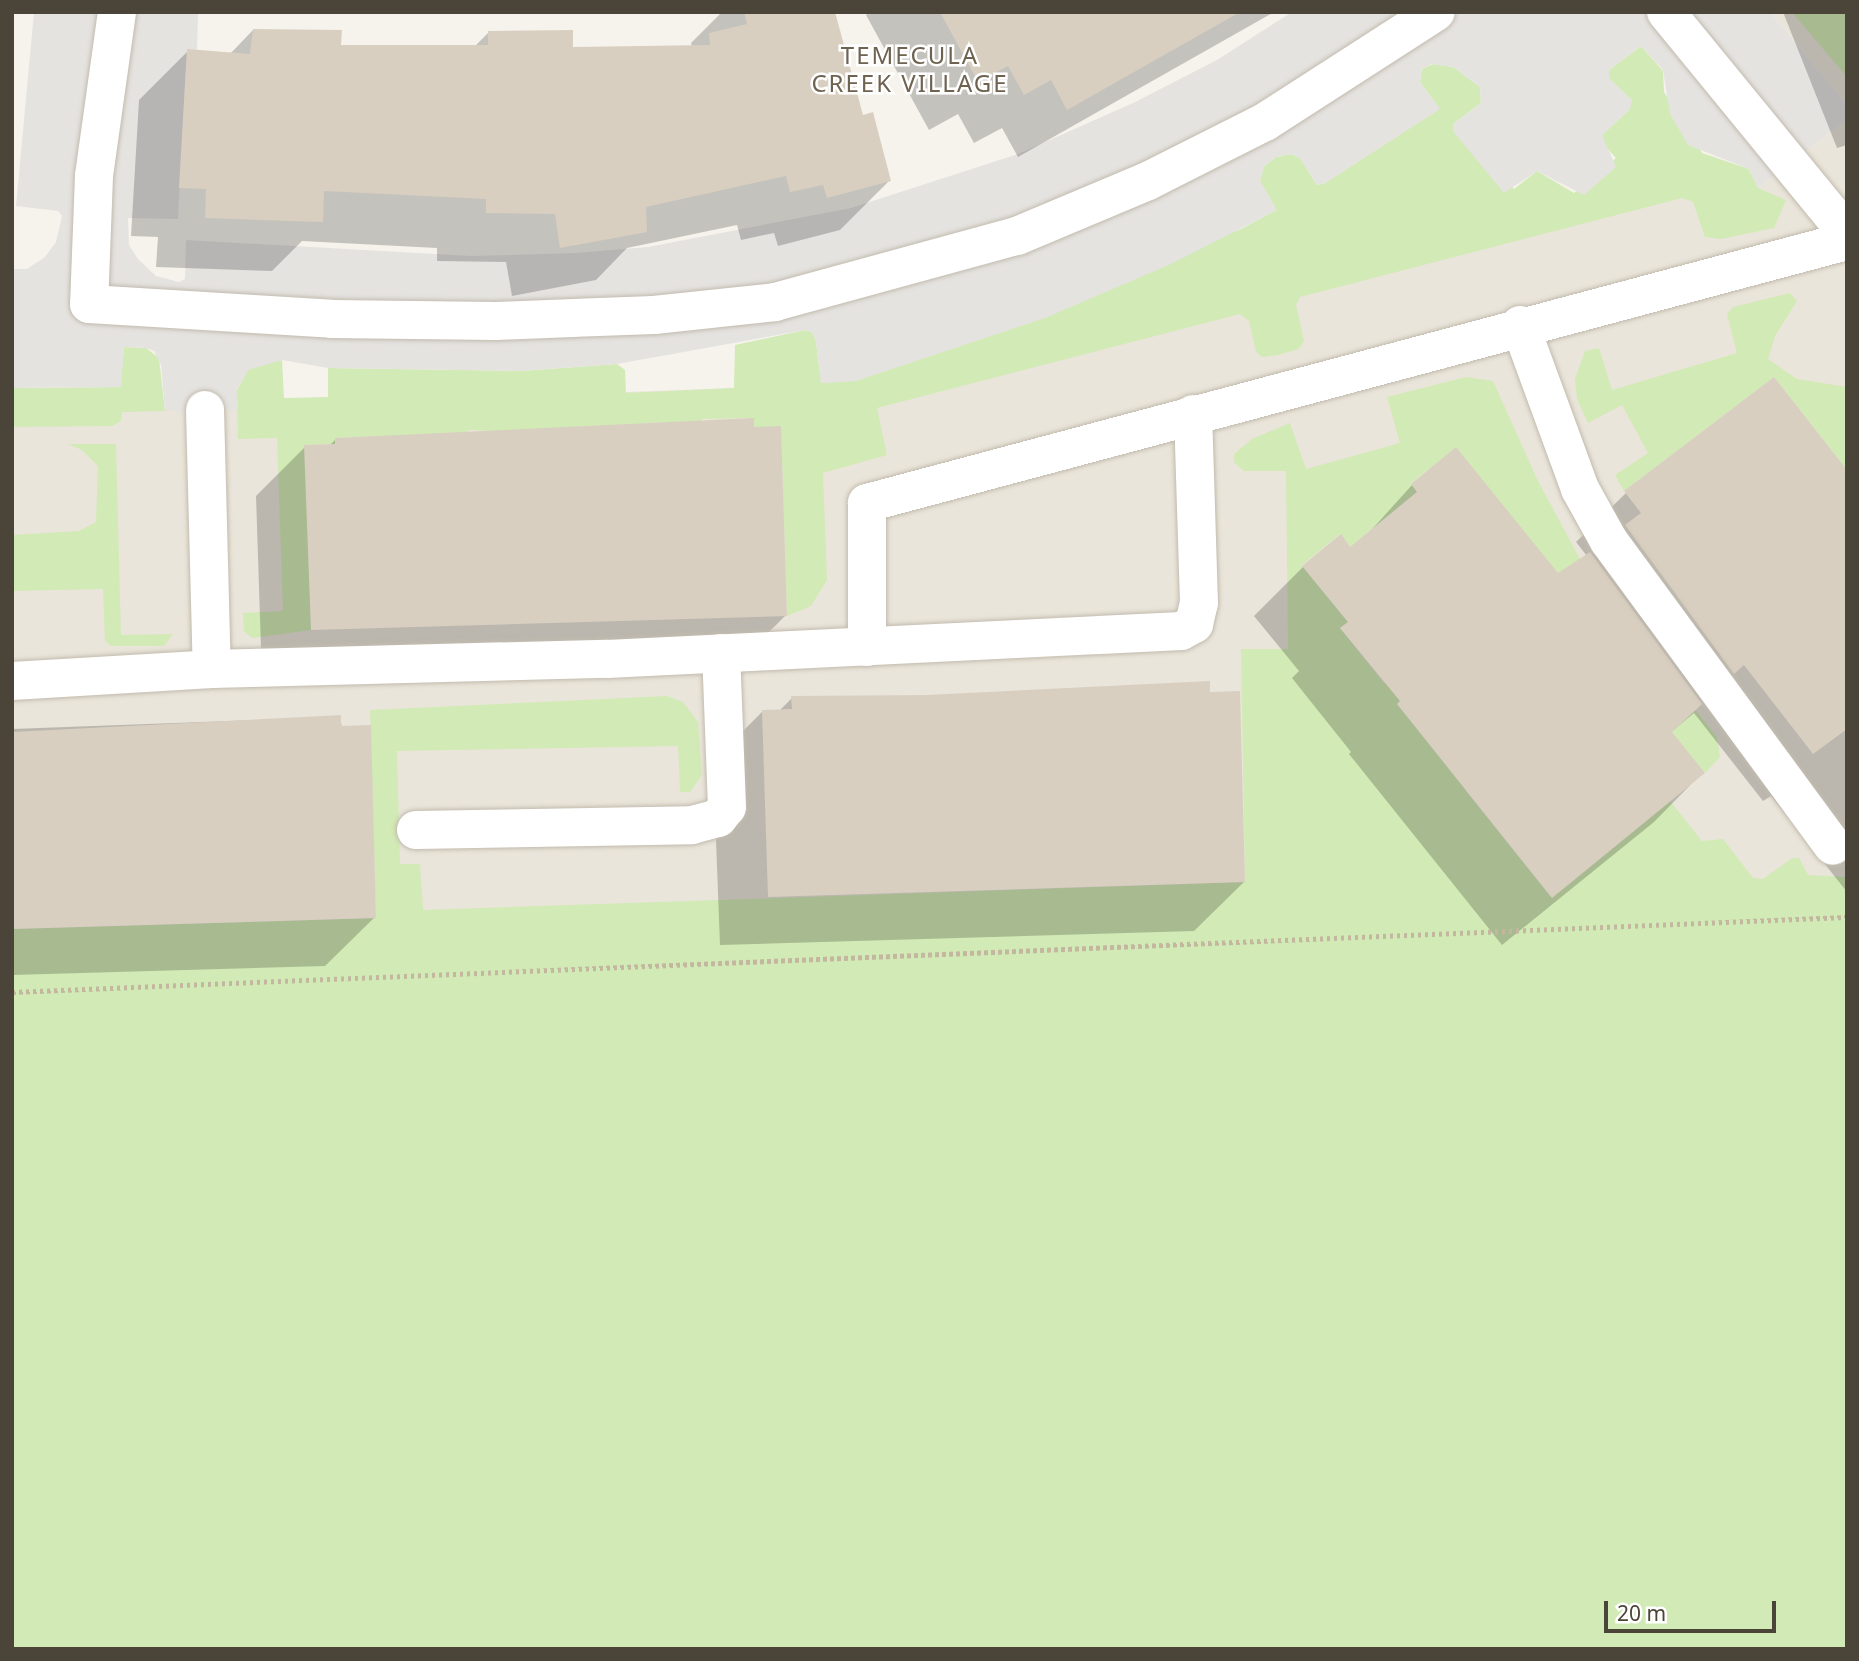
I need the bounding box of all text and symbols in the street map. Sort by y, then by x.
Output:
district label: TEMECULA CREEK VILLAGE [813,41,1007,97]
scale bar [1607,1588,1778,1632]
text: 20 m [1617,1599,1666,1627]

